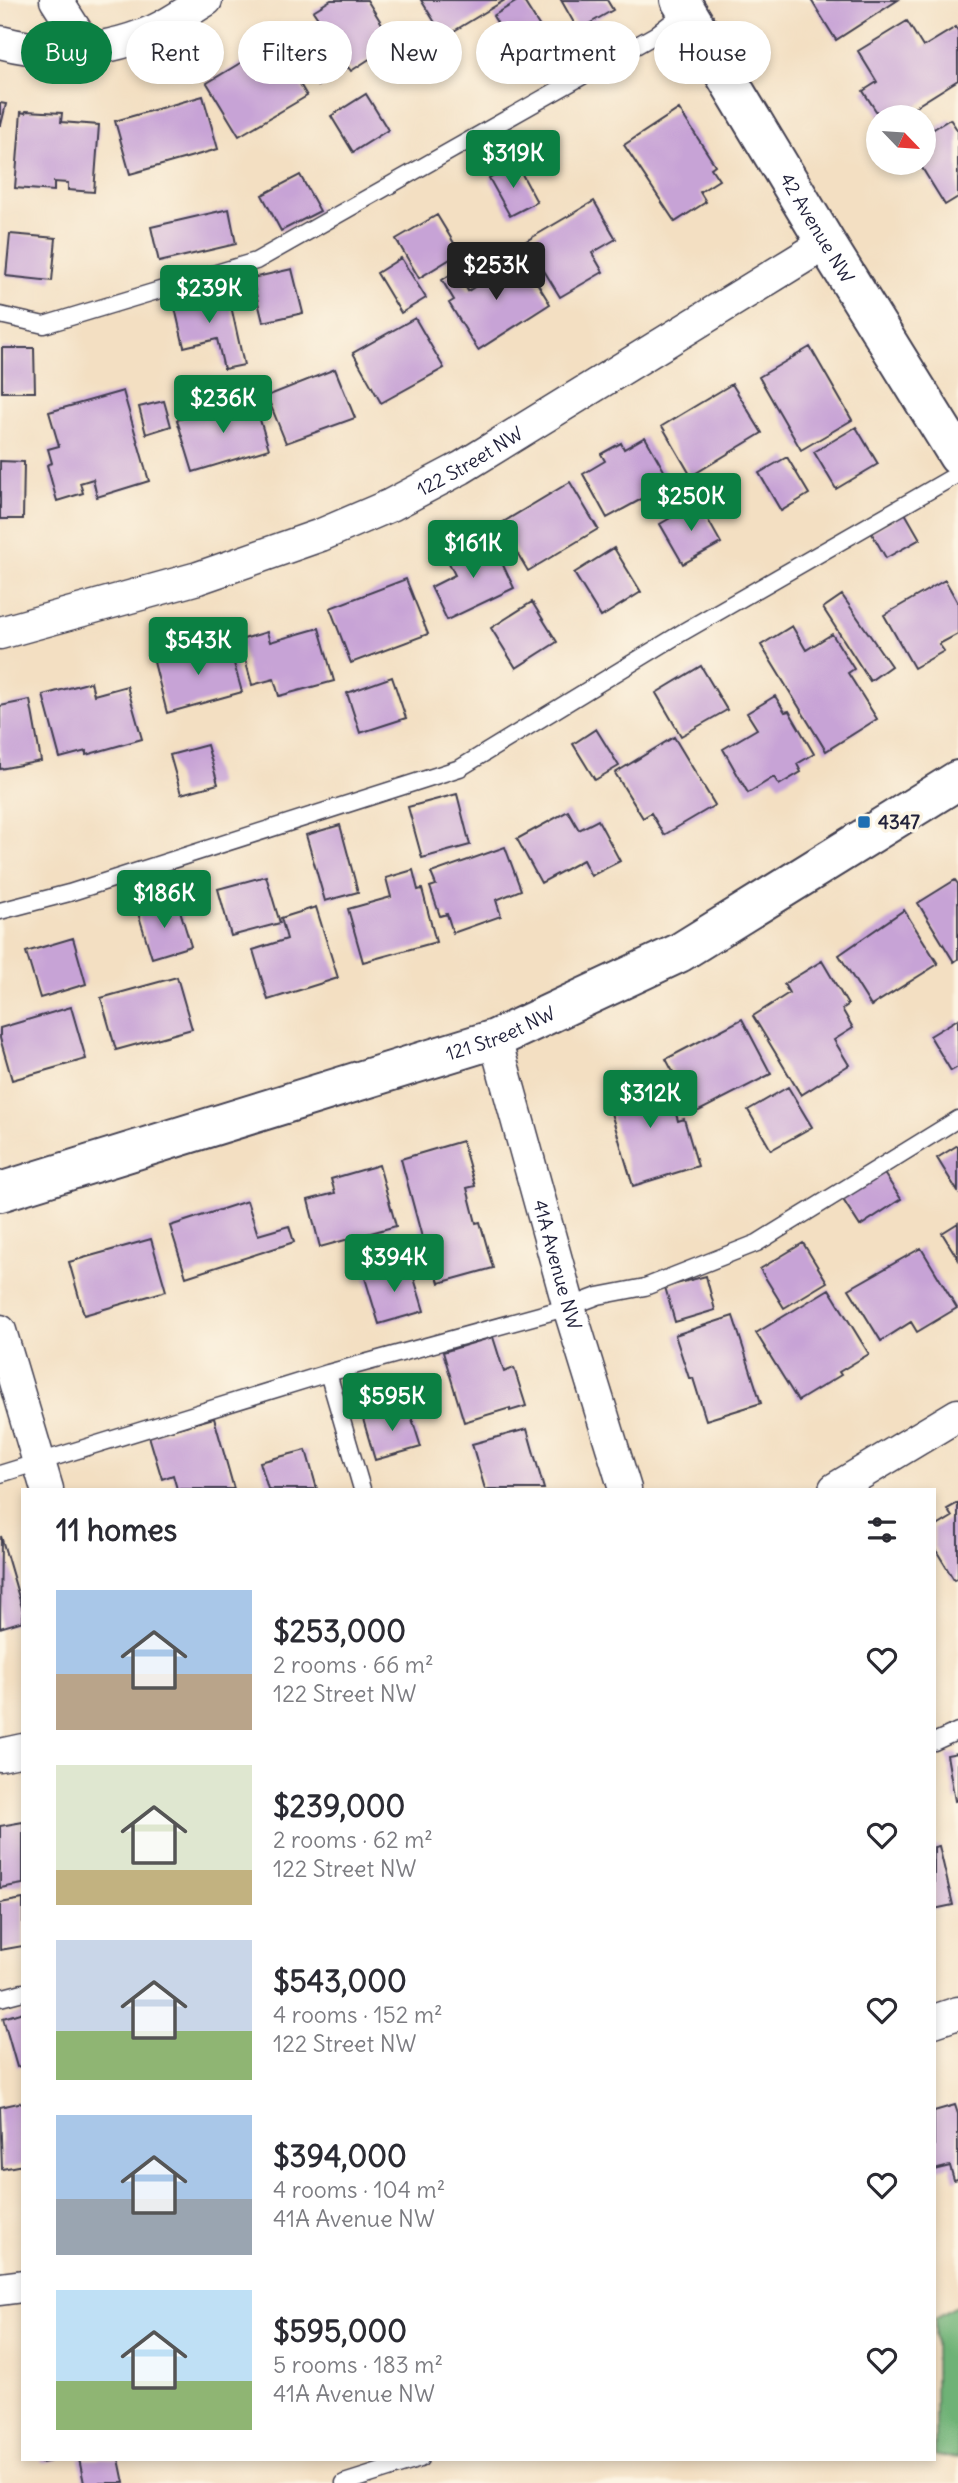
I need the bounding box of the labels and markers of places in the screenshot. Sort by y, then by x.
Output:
pin: $319K [464,130,562,190]
pin: $253K [447,243,545,302]
pin: $239K [160,266,258,325]
pin: $236K [174,376,272,435]
pin: $250K [642,474,740,533]
pin: $161K [424,520,522,580]
pin: $543K [149,618,247,677]
place label: 4347 [878,810,921,834]
marker: 4347 [856,814,872,830]
pin: $186K [115,870,213,930]
pin: $312K [601,1070,699,1130]
pin: $394K [345,1234,443,1294]
pin: $595K [343,1374,441,1433]

